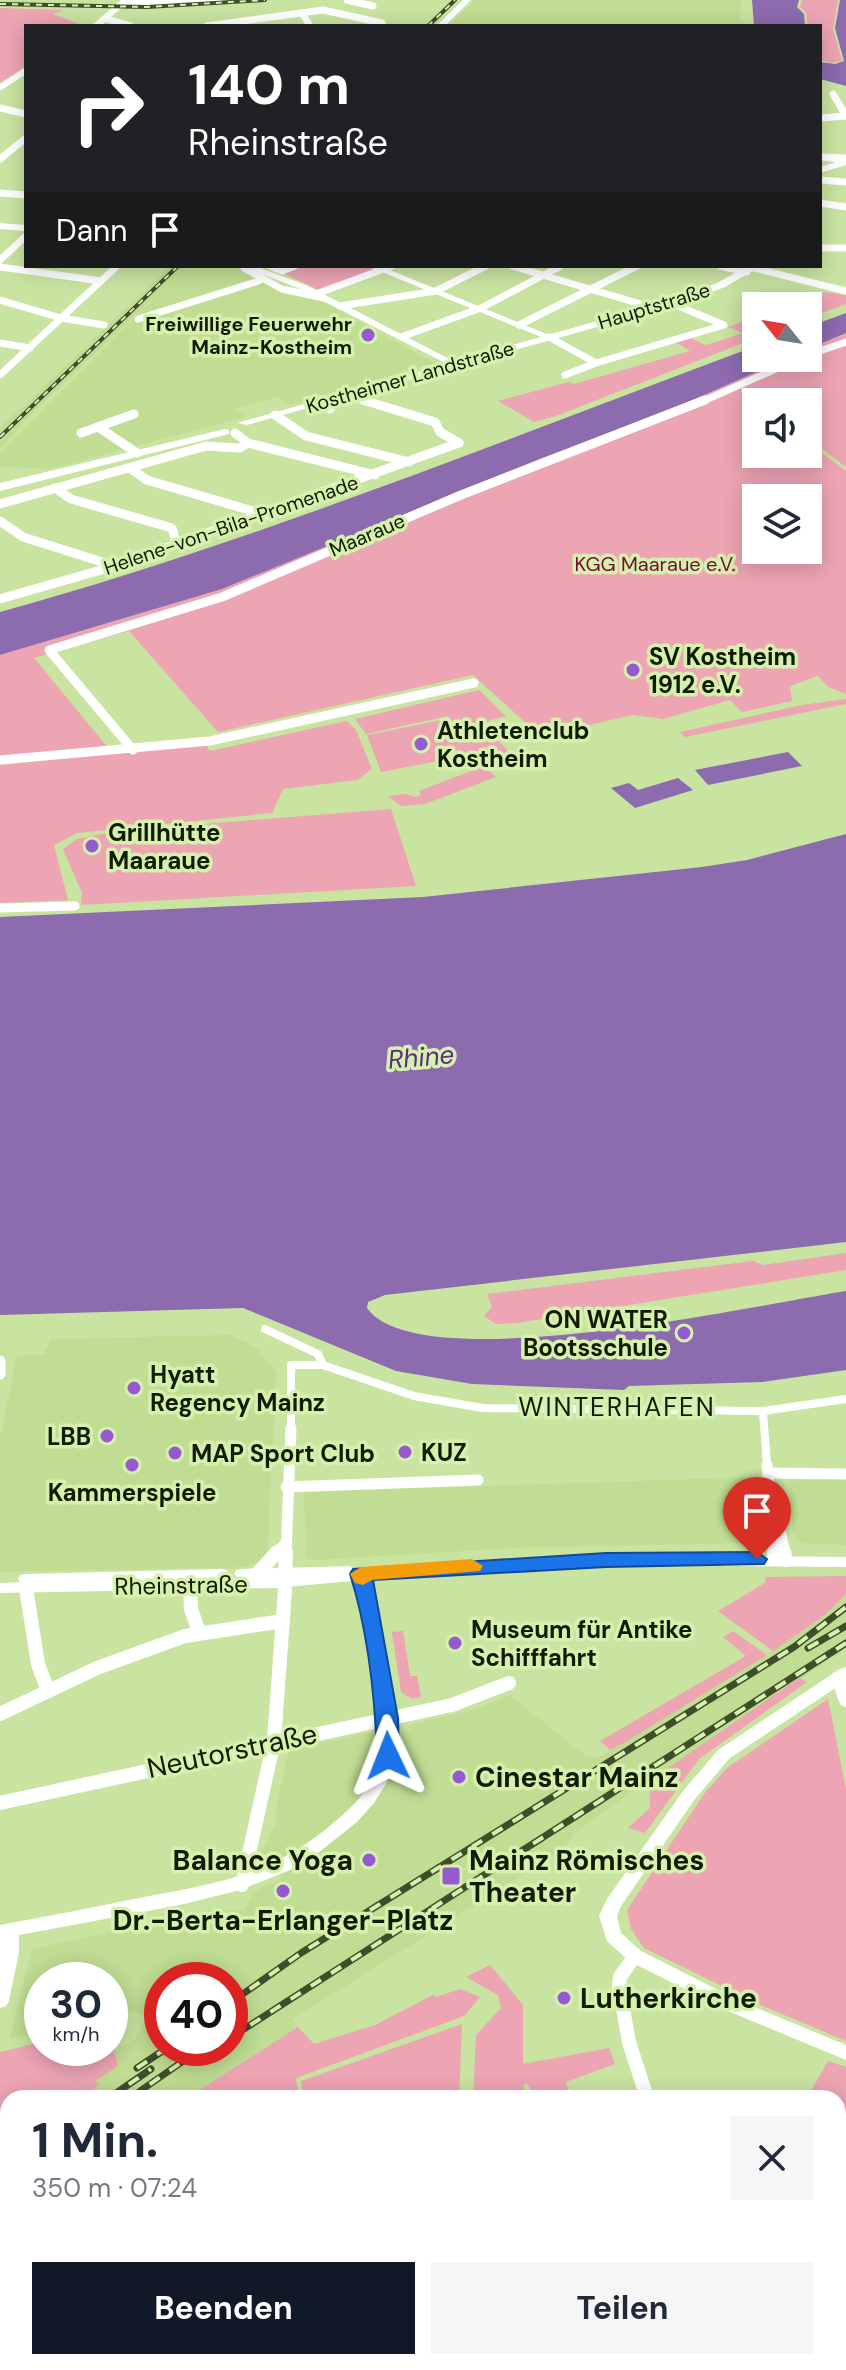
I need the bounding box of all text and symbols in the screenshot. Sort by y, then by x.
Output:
text: 140 m [188,48,350,121]
icon: right [56,56,160,160]
text: Rheinstraße [188,119,388,166]
icon: arrive [143,208,187,252]
text: Dann [56,211,127,250]
street label: Hauptstraße [595,277,713,335]
north arrow [742,292,822,372]
map controls [742,292,822,564]
place label: Freiwillige Feuerwehr Mainz-Kostheim [145,311,352,360]
marker: Freiwillige Feuerwehr Mainz-Kostheim [359,326,377,344]
street label: Kostheimer Landstraße [303,335,517,419]
button: sound [742,388,822,468]
street label: Helene-von-Bila-Promenade [100,469,362,581]
button: layers [742,484,822,564]
street label: Maaraue [325,507,409,563]
park label: KGG Maaraue e.V. [575,551,736,577]
place label: SV Kostheim 1912 e.V. [649,641,796,700]
marker: SV Kostheim 1912 e.V. [624,661,642,679]
place label: Athletenclub Kostheim [437,715,590,774]
marker: Athletenclub Kostheim [412,735,430,753]
place label: Grillhütte Maaraue [108,817,220,876]
marker: Grillhütte Maaraue [83,837,101,855]
water label: Rhine [386,1037,456,1077]
place label: ON WATER Bootsschule [523,1304,668,1363]
marker: ON WATER Bootsschule [675,1324,693,1342]
place label: Hyatt Regency Mainz [150,1359,325,1418]
marker: Hyatt Regency Mainz [125,1379,143,1397]
district label: WINTERHAFEN [518,1390,716,1424]
place label: LBB [47,1421,91,1452]
marker: LBB [98,1427,116,1445]
place label: KUZ [421,1437,467,1468]
place label: MAP Sport Club [191,1438,375,1469]
marker: KUZ [396,1443,414,1461]
marker: MAP Sport Club [166,1444,184,1462]
marker: Kammerspiele [123,1456,141,1474]
place label: Kammerspiele [48,1477,216,1508]
pin [723,1477,791,1559]
icon: arrive [735,1489,779,1533]
street label: Rheinstraße [114,1568,248,1602]
place label: Museum für Antike Schifffahrt [471,1614,693,1673]
marker: Museum für Antike Schifffahrt [446,1634,464,1652]
position arrow [346,1714,430,1798]
street label: Neutorstraße [144,1715,320,1787]
place label: Cinestar Mainz [475,1759,678,1796]
marker: Cinestar Mainz [450,1768,468,1786]
place label: Balance Yoga [173,1842,353,1879]
place label: Mainz Römisches Theater [469,1842,704,1911]
marker: Balance Yoga [360,1851,378,1869]
marker: Mainz Römisches Theater [440,1865,462,1887]
marker: Dr.-Berta-Erlanger-Platz [274,1882,292,1900]
place label: Dr.-Berta-Erlanger-Platz [113,1902,453,1939]
speed limit sign: 40 [144,1962,248,2066]
text: 30 [50,1978,102,2030]
place label: Lutherkirche [580,1980,757,2017]
marker: Lutherkirche [555,1989,573,2007]
text: km/h [52,2021,100,2047]
text: 1 Min. [32,2109,158,2172]
button: close [730,2116,814,2200]
text: 350 m · 07:24 [32,2171,197,2205]
button: Beenden [32,2262,415,2354]
button: Teilen [431,2262,814,2354]

